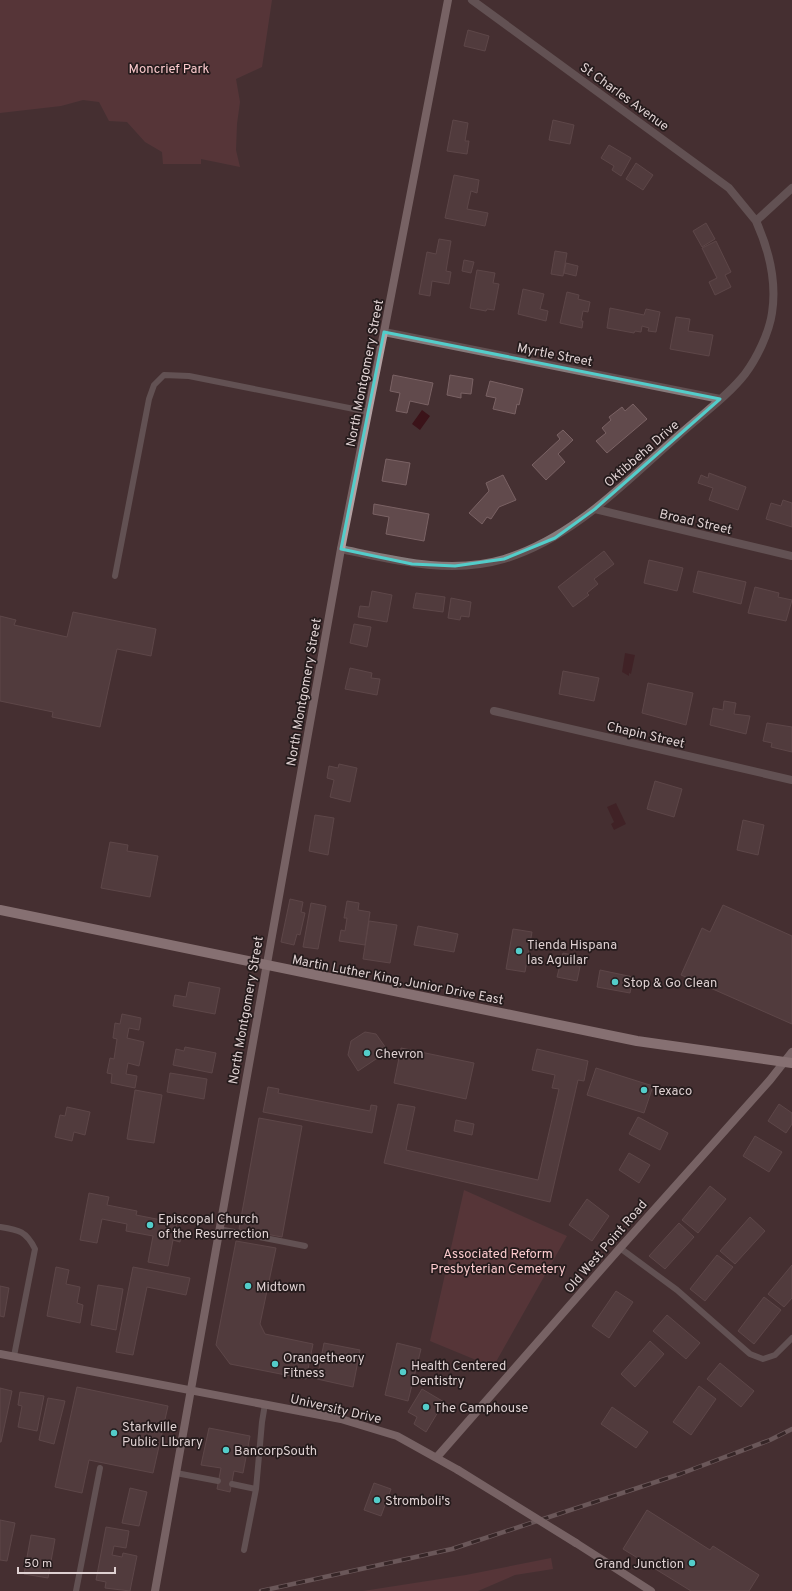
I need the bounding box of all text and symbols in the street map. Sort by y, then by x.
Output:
street label: St Charles Avenue [576,60,671,135]
park label: Moncrief Park [129,62,210,78]
street label: North Montgomery Street [344,298,388,449]
street label: Myrtle Street [515,341,594,371]
street label: Oktibbeha Drive [602,418,683,491]
street label: Broad Street [658,507,733,539]
street label: North Montgomery Street [284,617,326,768]
street label: Chapin Street [605,719,686,753]
street label: North Montgomery Street [226,935,268,1086]
place label: Tienda Hispana las Aguilar [527,938,617,969]
marker: Tienda Hispana las Aguilar [514,946,524,956]
street label: Martin Luther King, Junior Drive East [290,953,505,1009]
place label: Stop & Go Clean [623,976,717,992]
marker: Stop & Go Clean [610,977,620,987]
place label: Chevron [375,1047,424,1063]
marker: Chevron [362,1048,372,1058]
place label: Texaco [652,1084,692,1100]
marker: Texaco [639,1085,649,1095]
street label: Old West Point Road [562,1197,651,1297]
place label: Episcopal Church of the Resurrection [158,1212,269,1243]
marker: Episcopal Church of the Resurrection [145,1220,155,1230]
park label: Associated Reform Presbyterian Cemetery [430,1247,566,1278]
place label: Midtown [256,1280,306,1296]
marker: Midtown [243,1281,253,1291]
place label: Orangetheory Fitness [283,1351,365,1382]
marker: Orangetheory Fitness [270,1359,280,1369]
place label: Health Centered Dentistry [411,1359,506,1390]
marker: Health Centered Dentistry [398,1367,408,1377]
street label: University Drive [288,1392,383,1428]
place label: The Camphouse [434,1401,528,1417]
marker: The Camphouse [421,1402,431,1412]
place label: Starkville Public LIbrary [122,1420,203,1451]
marker: Starkville Public LIbrary [109,1428,119,1438]
place label: BancorpSouth [234,1444,317,1460]
marker: BancorpSouth [221,1445,231,1455]
place label: Stromboli's [385,1494,450,1510]
marker: Stromboli's [372,1495,382,1505]
scale bar [18,1549,115,1575]
text: 50 m [24,1556,52,1572]
place label: Grand Junction [595,1557,684,1573]
marker: Grand Junction [687,1558,697,1568]

